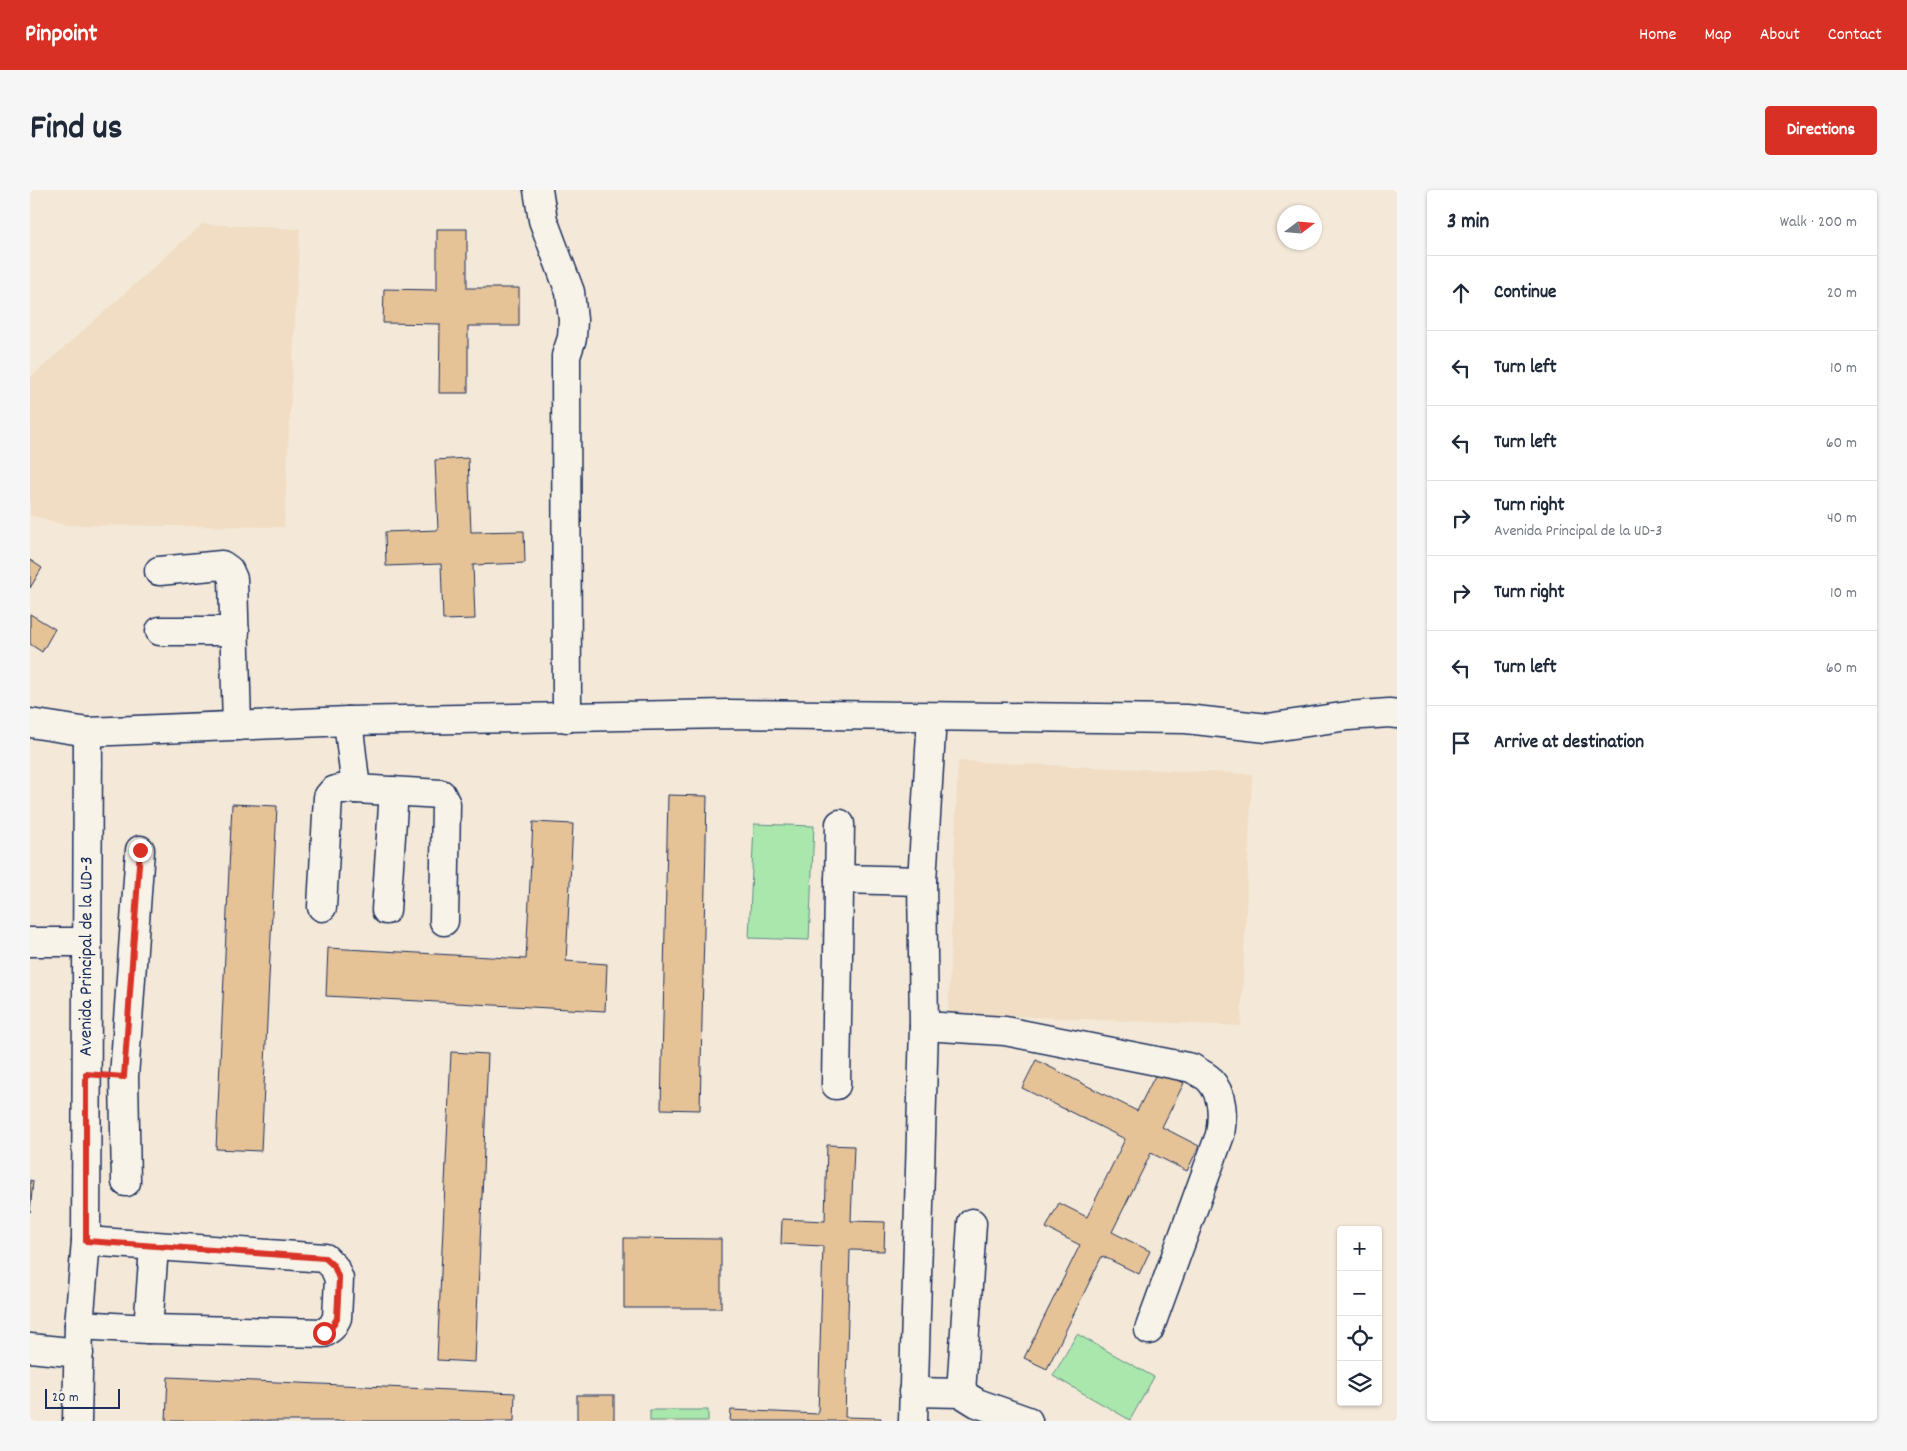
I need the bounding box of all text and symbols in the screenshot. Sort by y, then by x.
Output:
text: Pinpoint [25,18,97,52]
text: Home [1639,23,1676,48]
text: Map [1704,23,1732,48]
text: About [1760,23,1800,48]
text: Contact [1828,23,1882,48]
text: Find us [30,105,122,155]
button: Directions [1765,106,1877,155]
north arrow [1277,205,1322,250]
text: 3 min [1447,208,1489,238]
text: Walk · 200 m [1780,211,1857,234]
icon: ahead [1447,279,1475,307]
text: Continue [1494,280,1556,307]
text: 20 m [1827,282,1857,305]
icon: left [1447,354,1475,382]
text: Turn left [1494,355,1557,382]
text: 10 m [1830,357,1857,380]
icon: left [1447,429,1475,457]
text: Turn left [1494,430,1557,457]
text: 60 m [1826,432,1857,455]
text: Turn right [1494,493,1565,520]
icon: right [1447,504,1475,532]
text: 40 m [1827,507,1857,530]
text: Avenida Principal de la UD-3 [1494,520,1662,543]
icon: right [1447,579,1475,607]
text: Turn right [1494,580,1565,607]
text: 10 m [1830,582,1857,605]
icon: left [1447,654,1475,682]
text: Turn left [1494,655,1557,682]
text: 60 m [1826,657,1857,680]
icon: arrive [1447,729,1475,757]
text: Arrive at destination [1494,730,1644,757]
route end [129,839,152,862]
street label: Avenida Principal de la UD-3 [73,856,101,1056]
map controls [1337,1226,1382,1406]
button: + [1337,1226,1382,1271]
button: − [1337,1271,1382,1316]
button: locate [1337,1316,1382,1361]
route start [313,1322,336,1345]
button: layers [1337,1361,1382,1406]
scale bar [45,1386,120,1409]
text: 20 m [52,1388,79,1408]

